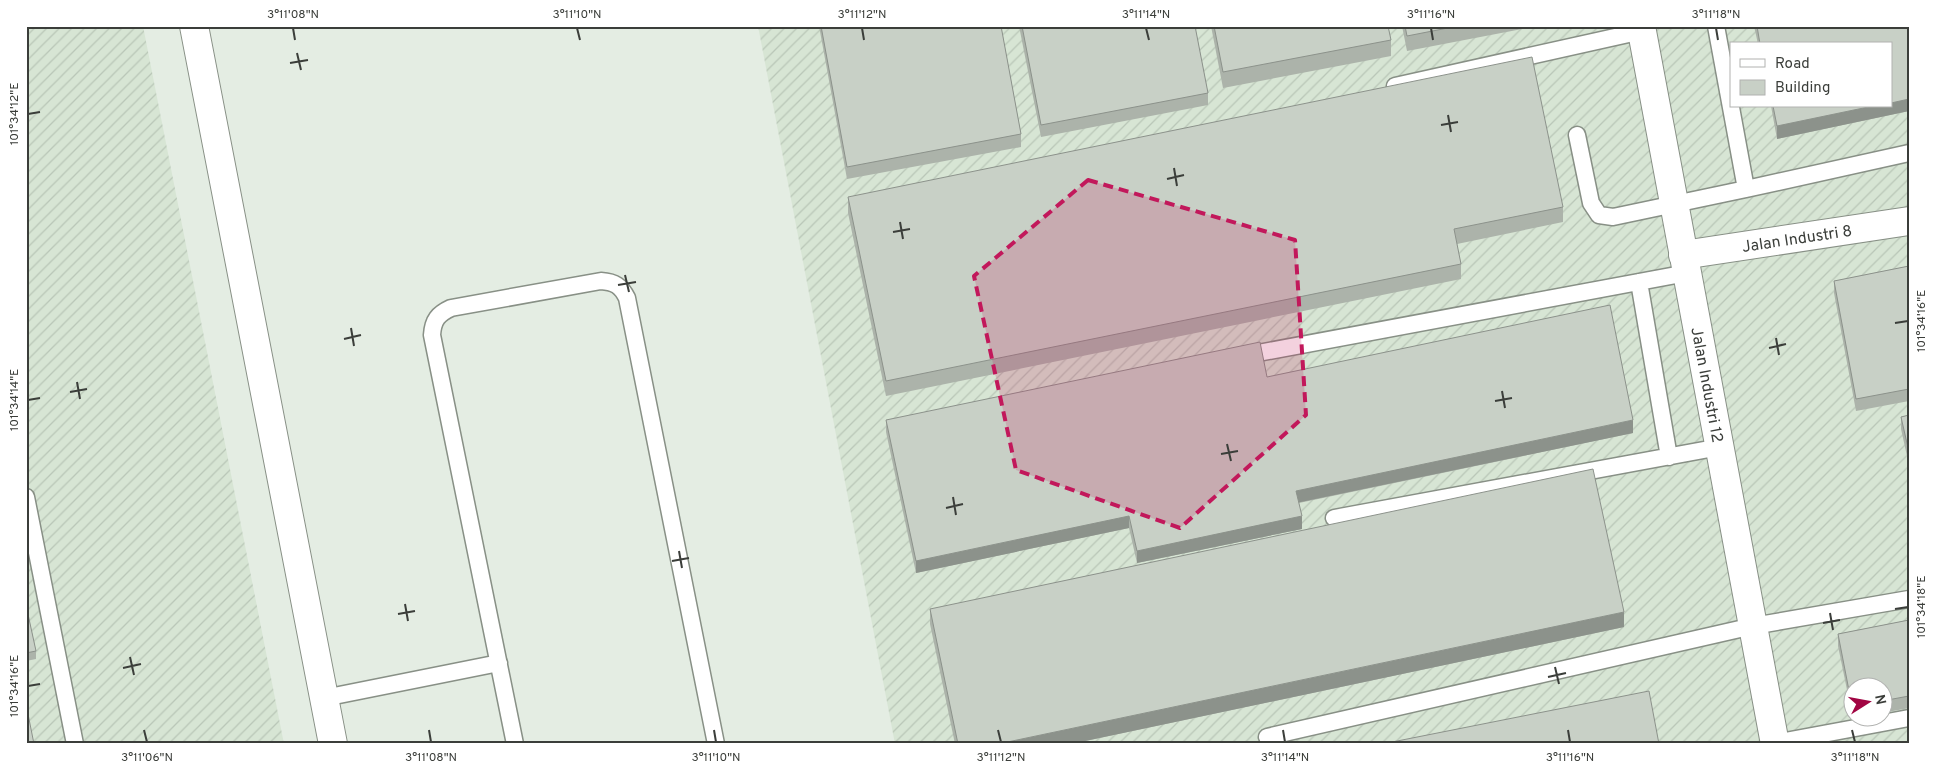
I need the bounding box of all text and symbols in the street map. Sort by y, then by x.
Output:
text: 3°11'08"N [267,7,319,23]
text: 3°11'10"N [552,7,602,23]
text: 3°11'12"N [838,7,886,23]
text: 3°11'14"N [1122,7,1170,23]
text: 3°11'16"N [1407,7,1455,23]
text: 3°11'18"N [1692,7,1740,23]
legend [1730,42,1892,108]
text: Road [1775,55,1810,74]
text: Building [1775,79,1830,98]
text: 101°34'12"E [7,83,23,145]
street label: Jalan Industri 8 [1741,222,1853,258]
text: 101°34'16"E [1914,290,1930,352]
street label: Jalan Industri 12 [1685,326,1727,445]
text: 101°34'14"E [7,369,23,431]
text: 101°34'18"E [1914,576,1930,638]
text: 101°34'16"E [7,655,23,717]
north arrow [1842,678,1892,728]
text: N [1870,693,1889,706]
text: 3°11'06"N [121,750,173,766]
text: 3°11'08"N [405,750,457,766]
text: 3°11'10"N [691,750,741,766]
text: 3°11'12"N [977,750,1025,766]
text: 3°11'14"N [1261,750,1309,766]
text: 3°11'16"N [1546,750,1594,766]
text: 3°11'18"N [1831,750,1879,766]

